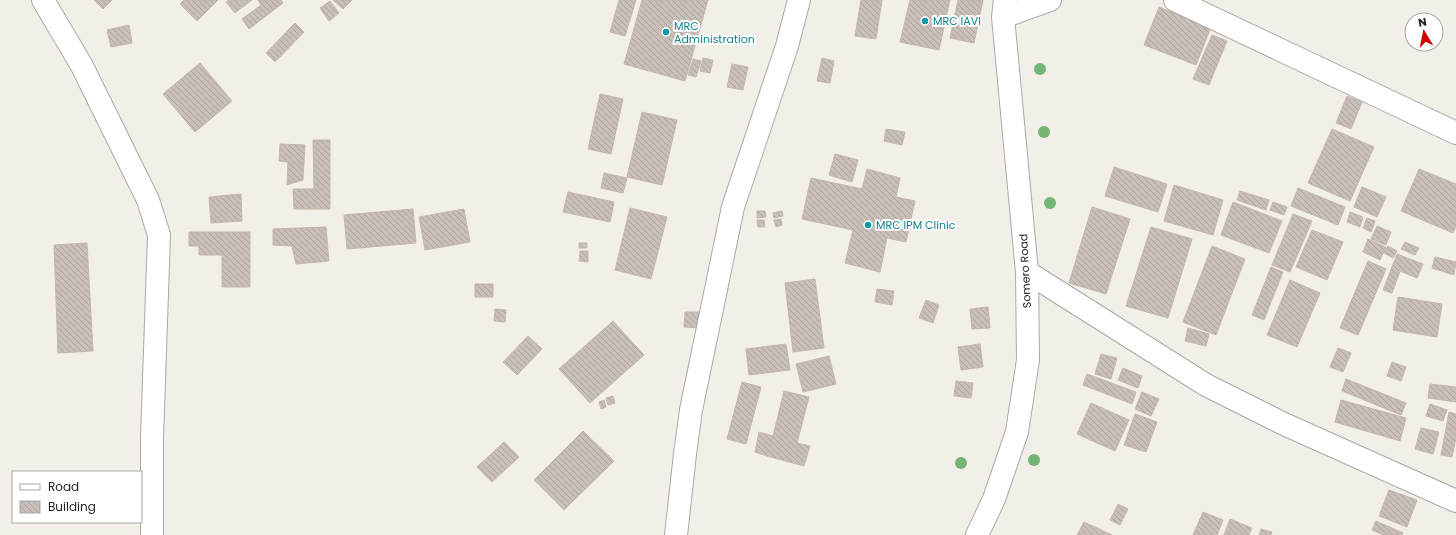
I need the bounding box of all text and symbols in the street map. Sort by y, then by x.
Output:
north arrow [1404,12,1444,52]
place label: MRC IAVI [933,13,981,29]
text: N [1417,14,1428,31]
marker: MRC IAVI [920,16,930,26]
place label: MRC Administration [674,18,755,47]
marker: MRC Administration [661,27,671,37]
place label: MRC IPM Clinic [876,217,956,233]
marker: MRC IPM Clinic [863,220,873,230]
street label: Somero Road [1015,233,1035,309]
legend [12,471,142,523]
text: Road [48,478,79,495]
text: Building [48,498,96,515]

